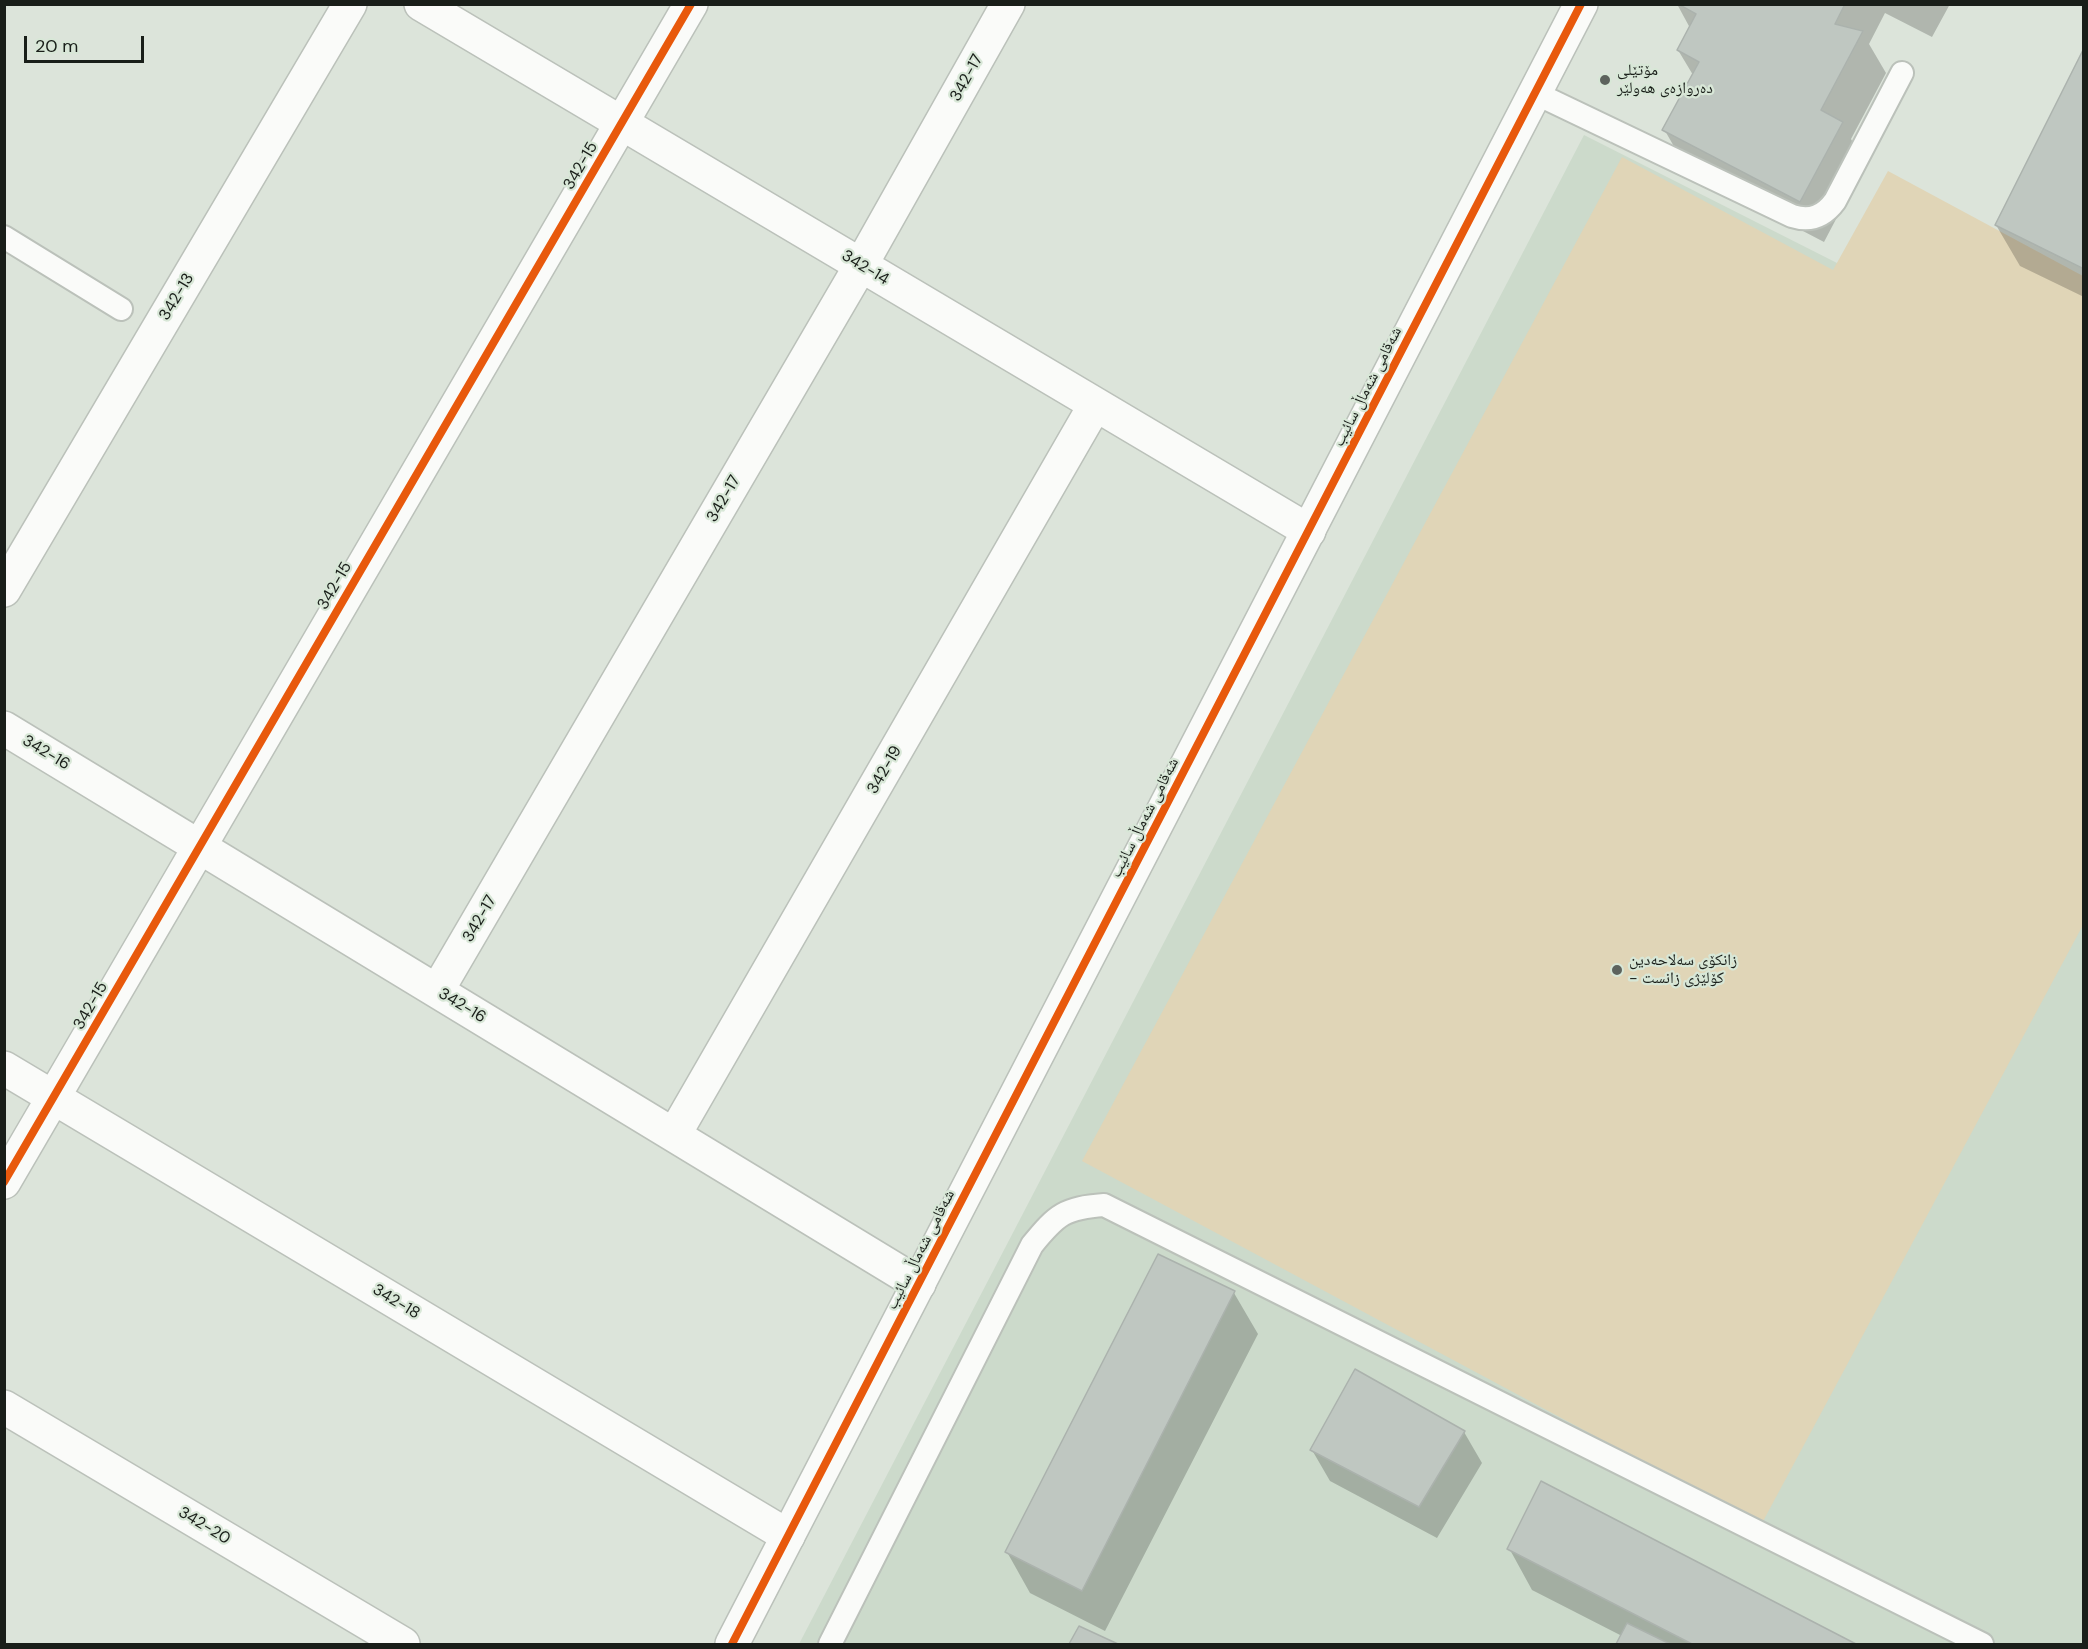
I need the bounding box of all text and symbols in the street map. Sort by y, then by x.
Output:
scale bar [27,24,147,62]
text: 20 m [35,34,78,58]
street label: 342-17 [946,51,988,105]
place label: مۆتێلی دەروازەی هەولێر [1617,61,1713,99]
marker: مۆتێلی دەروازەی هەولێر [1598,73,1612,87]
street label: 342-15 [560,139,602,193]
street label: 342-14 [838,246,892,290]
street label: 342-13 [156,270,198,324]
street label: شەقامی شەماڵ سائیب [1330,324,1406,450]
street label: 342-17 [703,472,745,526]
street label: 342-15 [314,559,356,613]
street label: 342-16 [19,731,73,775]
street label: 342-19 [864,743,906,797]
street label: شەقامی شەماڵ سائیب [1107,755,1183,881]
street label: 342-17 [459,892,501,946]
place label: زانکۆی سەلاحەدین - کۆلێژی زانست [1629,951,1737,989]
marker: زانکۆی سەلاحەدین - کۆلێژی زانست [1610,963,1624,977]
street label: 342-15 [70,979,112,1033]
street label: 342-16 [435,984,489,1028]
street label: شەقامی شەماڵ سائیب [883,1187,959,1313]
street label: 342-18 [369,1280,423,1324]
street label: 342-20 [175,1503,233,1549]

